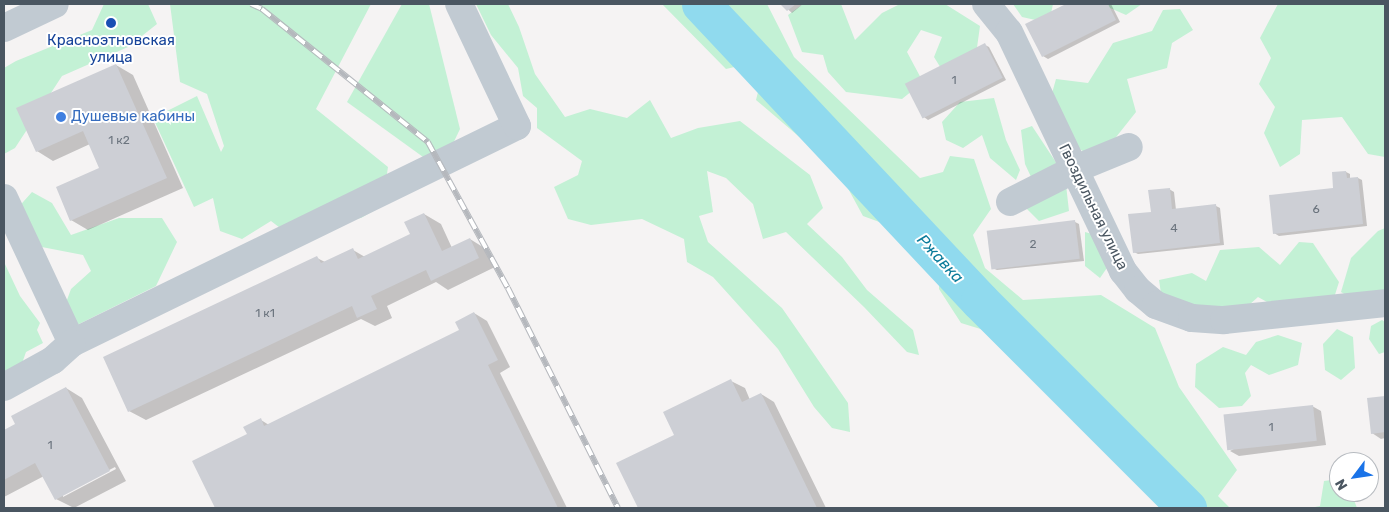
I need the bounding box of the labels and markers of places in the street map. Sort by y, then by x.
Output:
marker: Красноэтновская улица [105,17,117,29]
place label: Красноэтновская улица [47,31,175,66]
place label: Душевые кабины [71,108,195,126]
marker: Душевые кабины [55,111,67,123]

